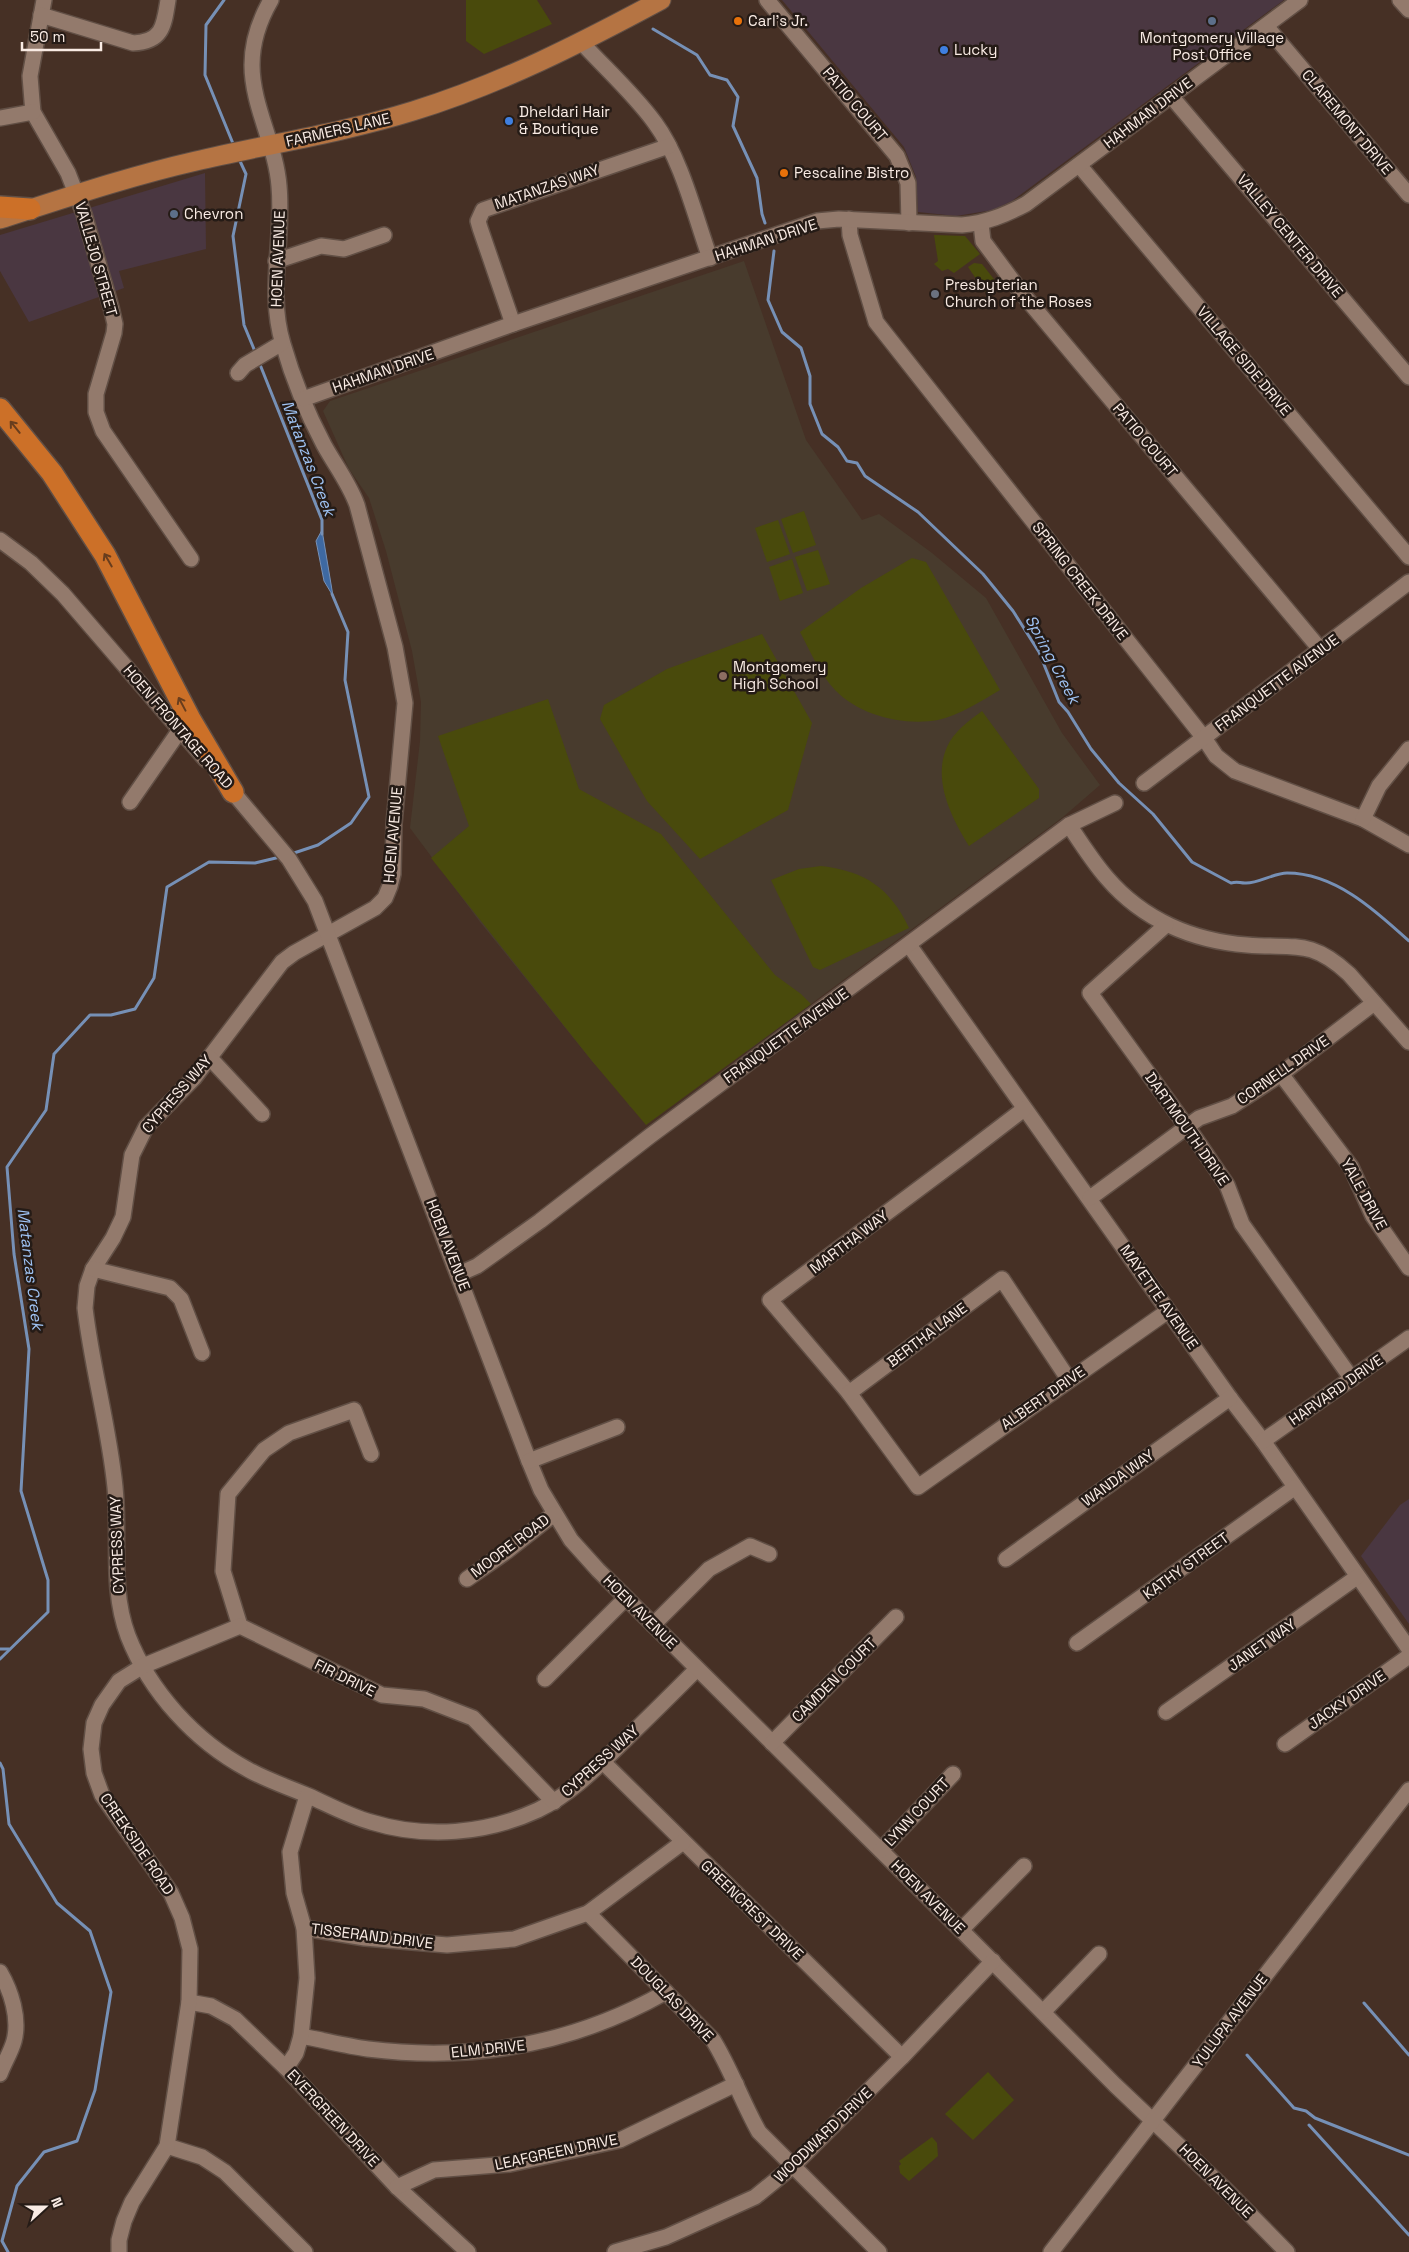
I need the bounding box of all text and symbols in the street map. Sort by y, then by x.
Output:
place label: Carl's Jr. [748,11,808,30]
marker: Carl's Jr. [732,15,744,27]
marker: Montgomery Village Post Office [1206,15,1218,27]
scale bar [22,20,101,52]
text: 50 m [30,27,65,46]
place label: Montgomery Village Post Office [1140,28,1284,64]
place label: Lucky [954,40,998,59]
marker: Lucky [938,44,950,56]
street label: PATIO COURT [819,63,892,145]
street label: CLAREMONT DRIVE [1298,65,1397,178]
street label: HAHMAN DRIVE [1100,73,1196,152]
place label: Dheldari Hair & Boutique [519,102,610,138]
street label: FARMERS LANE [284,108,392,151]
marker: Dheldari Hair & Boutique [503,115,515,127]
street label: MATANZAS WAY [492,160,602,213]
place label: Pescaline Bistro [794,163,909,182]
marker: Pescaline Bistro [778,167,790,179]
street label: VALLEY CENTER DRIVE [1233,170,1347,301]
street label: VALLEJO STREET [71,199,122,318]
place label: Chevron [184,204,243,223]
marker: Chevron [168,208,180,220]
street label: HOEN AVENUE [266,210,289,308]
street label: HAHMAN DRIVE [712,214,819,265]
place label: Presbyterian Church of the Roses [945,275,1092,311]
marker: Presbyterian Church of the Roses [929,288,941,300]
street label: VILLAGE SIDE DRIVE [1193,302,1296,419]
street label: HAHMAN DRIVE [330,344,436,397]
water label: Matanzas Creek [277,397,341,521]
street label: PATIO COURT [1109,399,1182,481]
one-way arrow [9,421,20,434]
street label: SPRING CREEK DRIVE [1028,518,1132,644]
one-way arrow [102,553,112,567]
water label: Spring Creek [1020,611,1086,709]
street label: FRANQUETTE AVENUE [1211,630,1342,735]
place label: Montgomery High School [733,657,826,693]
street label: HOEN FRONTAGE ROAD [119,661,237,792]
marker: Montgomery High School [717,670,729,682]
one-way arrow [177,697,186,712]
street label: HOEN AVENUE [379,786,406,884]
street label: FRANQUETTE AVENUE [719,984,852,1087]
street label: CORNELL DRIVE [1233,1031,1332,1108]
street label: CYPRESS WAY [137,1051,216,1137]
street label: DARTMOUTH DRIVE [1141,1069,1234,1189]
street label: YALE DRIVE [1337,1155,1392,1233]
street label: HOEN AVENUE [422,1196,475,1293]
street label: MARTHA WAY [806,1206,892,1277]
water label: Matanzas Creek [13,1207,49,1333]
street label: MAYETTE AVENUE [1116,1241,1203,1353]
street label: BERTHA LANE [883,1298,971,1371]
street label: HARVARD DRIVE [1285,1350,1386,1429]
street label: ALBERT DRIVE [997,1362,1088,1434]
street label: WANDA WAY [1078,1445,1158,1510]
street label: CYPRESS WAY [105,1496,128,1594]
street label: MOORE ROAD [467,1510,553,1581]
street label: KATHY STREET [1139,1528,1233,1603]
street label: HOEN AVENUE [599,1571,681,1653]
street label: JANET WAY [1224,1614,1299,1675]
street label: CAMDEN COURT [787,1633,880,1726]
street label: FIR DRIVE [311,1655,379,1701]
street label: JACKY DRIVE [1304,1666,1389,1733]
street label: CYPRESS WAY [557,1721,642,1800]
street label: LYNN COURT [880,1773,953,1850]
street label: CREEKSIDE ROAD [96,1789,179,1898]
street label: GREENCREST DRIVE [697,1856,808,1964]
street label: HOEN AVENUE [887,1856,969,1938]
street label: TISSERAND DRIVE [310,1919,434,1952]
street label: DOUGLAS DRIVE [627,1952,718,2045]
street label: YULUPA AVENUE [1188,1970,1271,2072]
street label: ELM DRIVE [450,2035,526,2062]
street label: EVERGREEN DRIVE [283,2065,383,2170]
street label: WOODWARD DRIVE [770,2083,876,2186]
street label: LEAFGREEN DRIVE [493,2129,619,2174]
street label: HOEN AVENUE [1175,2140,1257,2222]
north arrow [20,2182,70,2232]
text: N [47,2195,67,2210]

